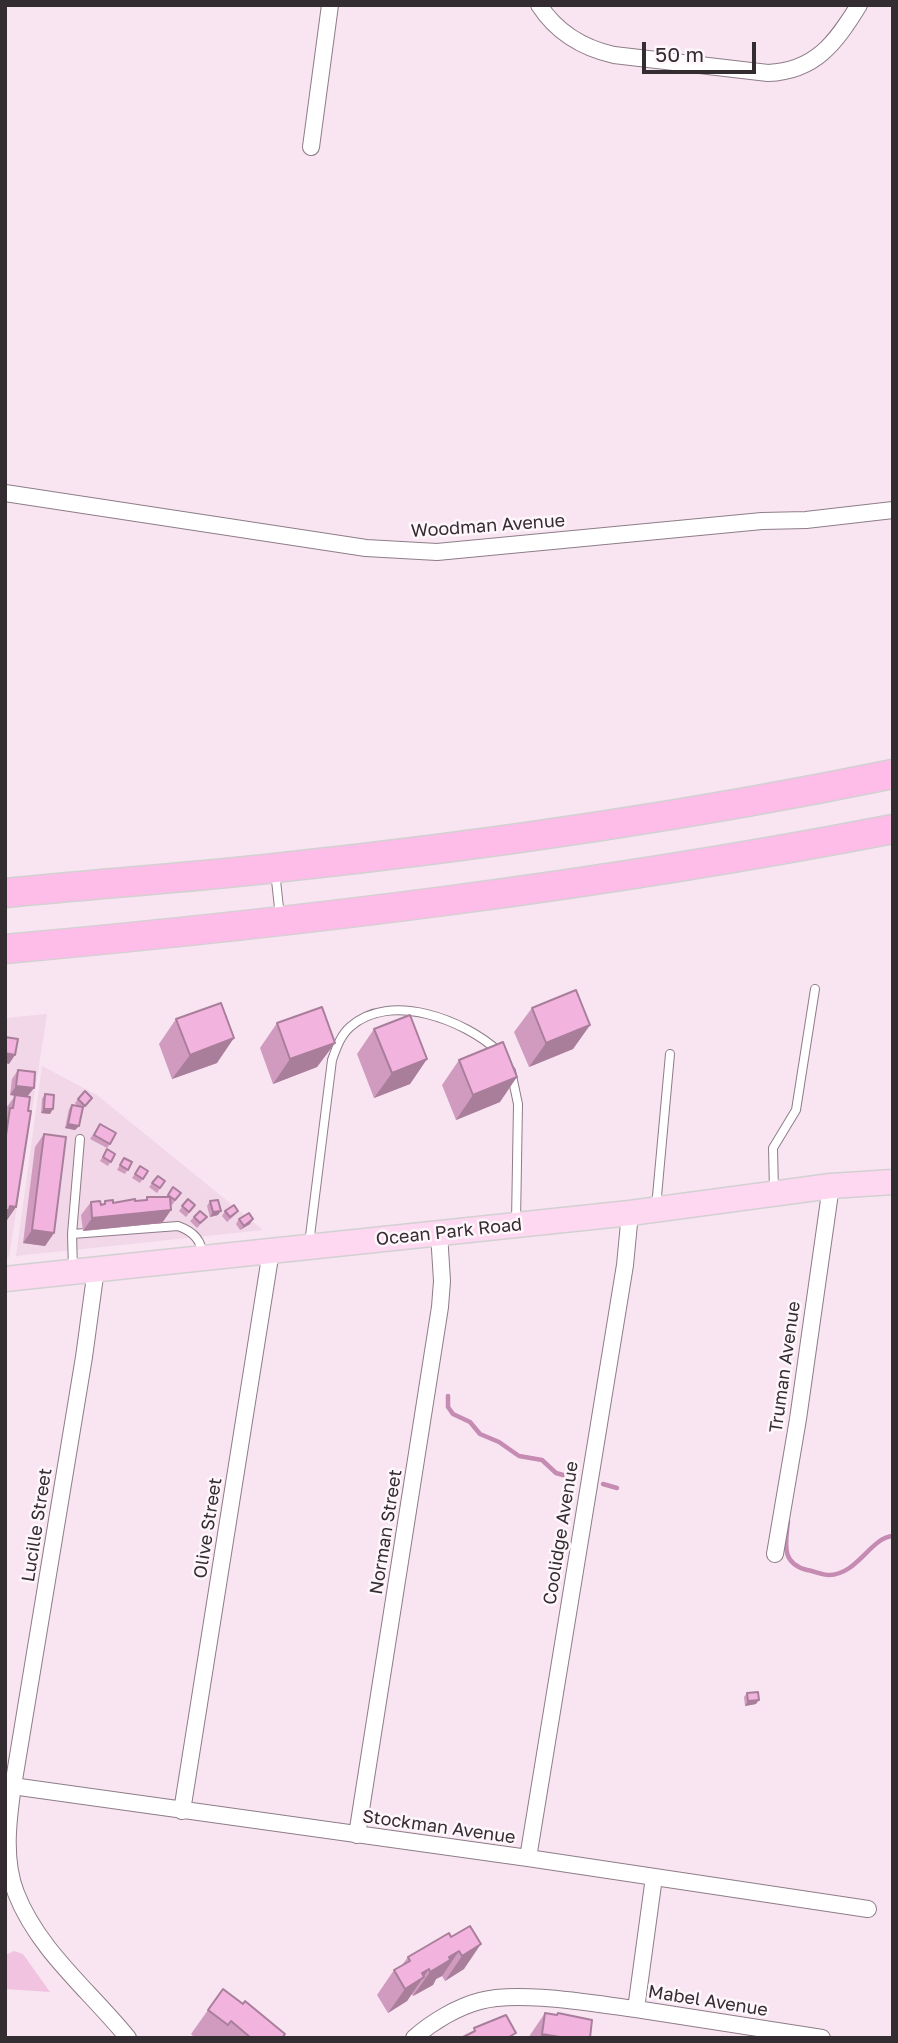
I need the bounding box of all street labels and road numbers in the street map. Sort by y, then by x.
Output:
street label: Woodman Avenue [410,510,566,542]
street label: Ocean Park Road [375,1214,523,1250]
street label: Truman Avenue [765,1300,805,1434]
street label: Coolidge Avenue [539,1460,583,1606]
street label: Lucille Street [17,1467,57,1583]
street label: Norman Street [365,1468,407,1596]
street label: Olive Street [189,1476,227,1580]
street label: Stockman Avenue [361,1806,517,1848]
street label: Mabel Avenue [647,1981,769,2021]

